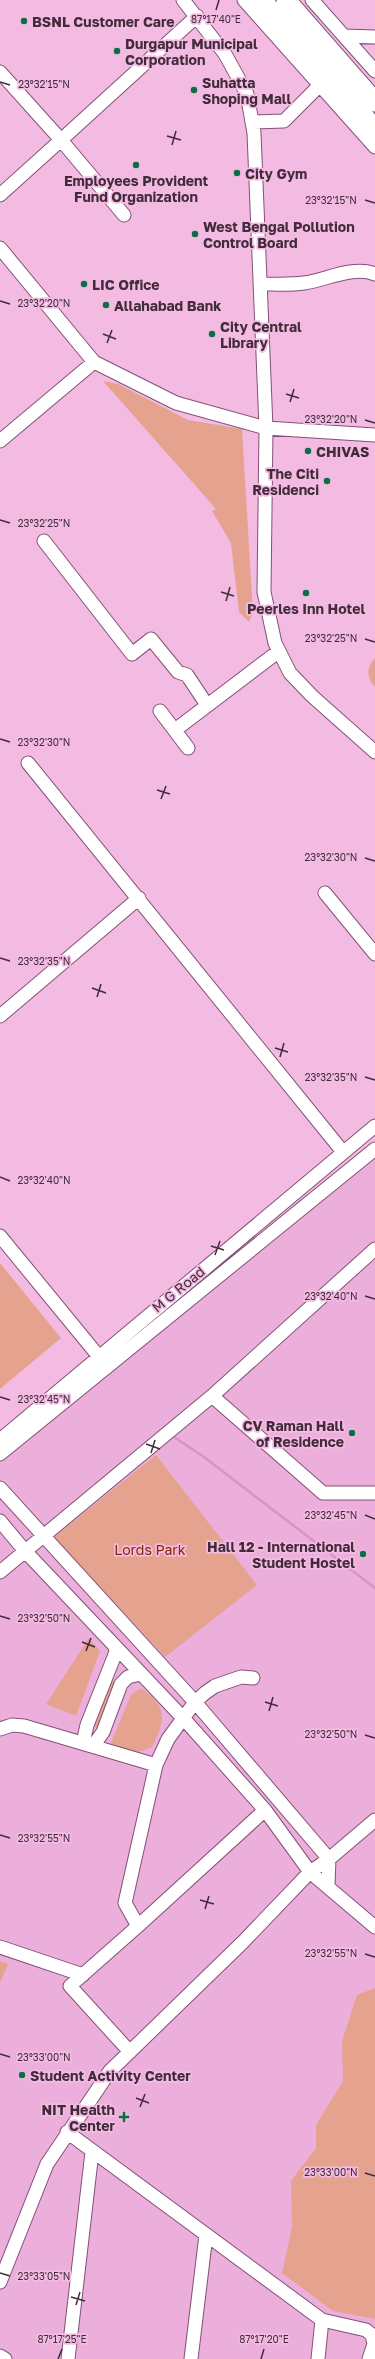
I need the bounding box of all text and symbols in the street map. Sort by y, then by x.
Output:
place label: BSNL Customer Care [32,13,174,30]
text: 87°17'40"E [191,13,241,25]
marker: BSNL Customer Care [19,16,29,26]
place label: Durgapur Municipal Corporation [125,35,258,68]
marker: Durgapur Municipal Corporation [112,46,122,56]
place label: Suhatta Shoping Mall [202,74,292,107]
text: 23°32'15"N [18,78,70,90]
marker: Suhatta Shoping Mall [189,85,199,95]
marker: Employees Provident Fund Organization [131,160,141,170]
place label: City Gym [245,165,307,182]
marker: City Gym [232,168,242,178]
place label: Employees Provident Fund Organization [64,172,209,205]
text: 23°32'15"N [305,194,357,206]
place label: West Bengal Pollution Control Board [203,218,355,251]
marker: West Bengal Pollution Control Board [190,229,200,239]
place label: LIC Office [92,276,160,293]
marker: LIC Office [79,279,89,289]
text: 23°32'20"N [18,297,70,309]
place label: Allahabad Bank [114,297,221,314]
marker: Allahabad Bank [101,300,111,310]
place label: City Central Library [220,318,302,351]
marker: City Central Library [207,329,217,339]
text: 23°32'20"N [305,413,357,425]
place label: CHIVAS [316,443,369,460]
marker: CHIVAS [303,446,313,456]
place label: The Citi Residenci [252,465,319,498]
marker: The Citi Residenci [322,476,332,486]
text: 23°32'25"N [18,517,70,529]
marker: Peerles Inn Hotel [301,588,311,598]
place label: Peerles Inn Hotel [247,600,365,617]
text: 23°32'25"N [305,632,357,644]
text: 23°32'30"N [18,736,70,748]
text: 23°32'30"N [305,851,357,863]
text: 23°32'35"N [18,955,70,967]
text: 23°32'35"N [305,1071,357,1083]
text: 23°32'40"N [17,1174,71,1186]
street label: M G Road [148,1263,208,1315]
text: 23°32'40"N [304,1290,358,1302]
text: 23°32'45"N [18,1393,70,1405]
place label: CV Raman Hall of Residence [243,1417,344,1450]
marker: CV Raman Hall of Residence [347,1428,357,1438]
text: 23°32'45"N [305,1509,357,1521]
place label: Hall 12 - International Student Hostel [207,1538,355,1571]
park label: Lords Park [114,1541,186,1558]
marker: Hall 12 - International Student Hostel [358,1549,368,1559]
text: 23°32'50"N [18,1612,70,1624]
text: 23°32'50"N [305,1728,357,1740]
text: 23°32'55"N [18,1832,70,1844]
text: 23°32'55"N [305,1947,357,1959]
text: 23°33'00"N [17,2051,71,2063]
place label: Student Activity Center [30,2067,191,2084]
marker: Student Activity Center [17,2070,27,2080]
place label: NIT Health Center [41,2101,116,2134]
marker: NIT Health Center [118,2111,130,2123]
text: 23°33'00"N [304,2166,358,2178]
text: 23°33'05"N [18,2270,70,2282]
text: 87°17'25"E [37,2333,87,2345]
text: 87°17'20"E [239,2333,289,2345]

